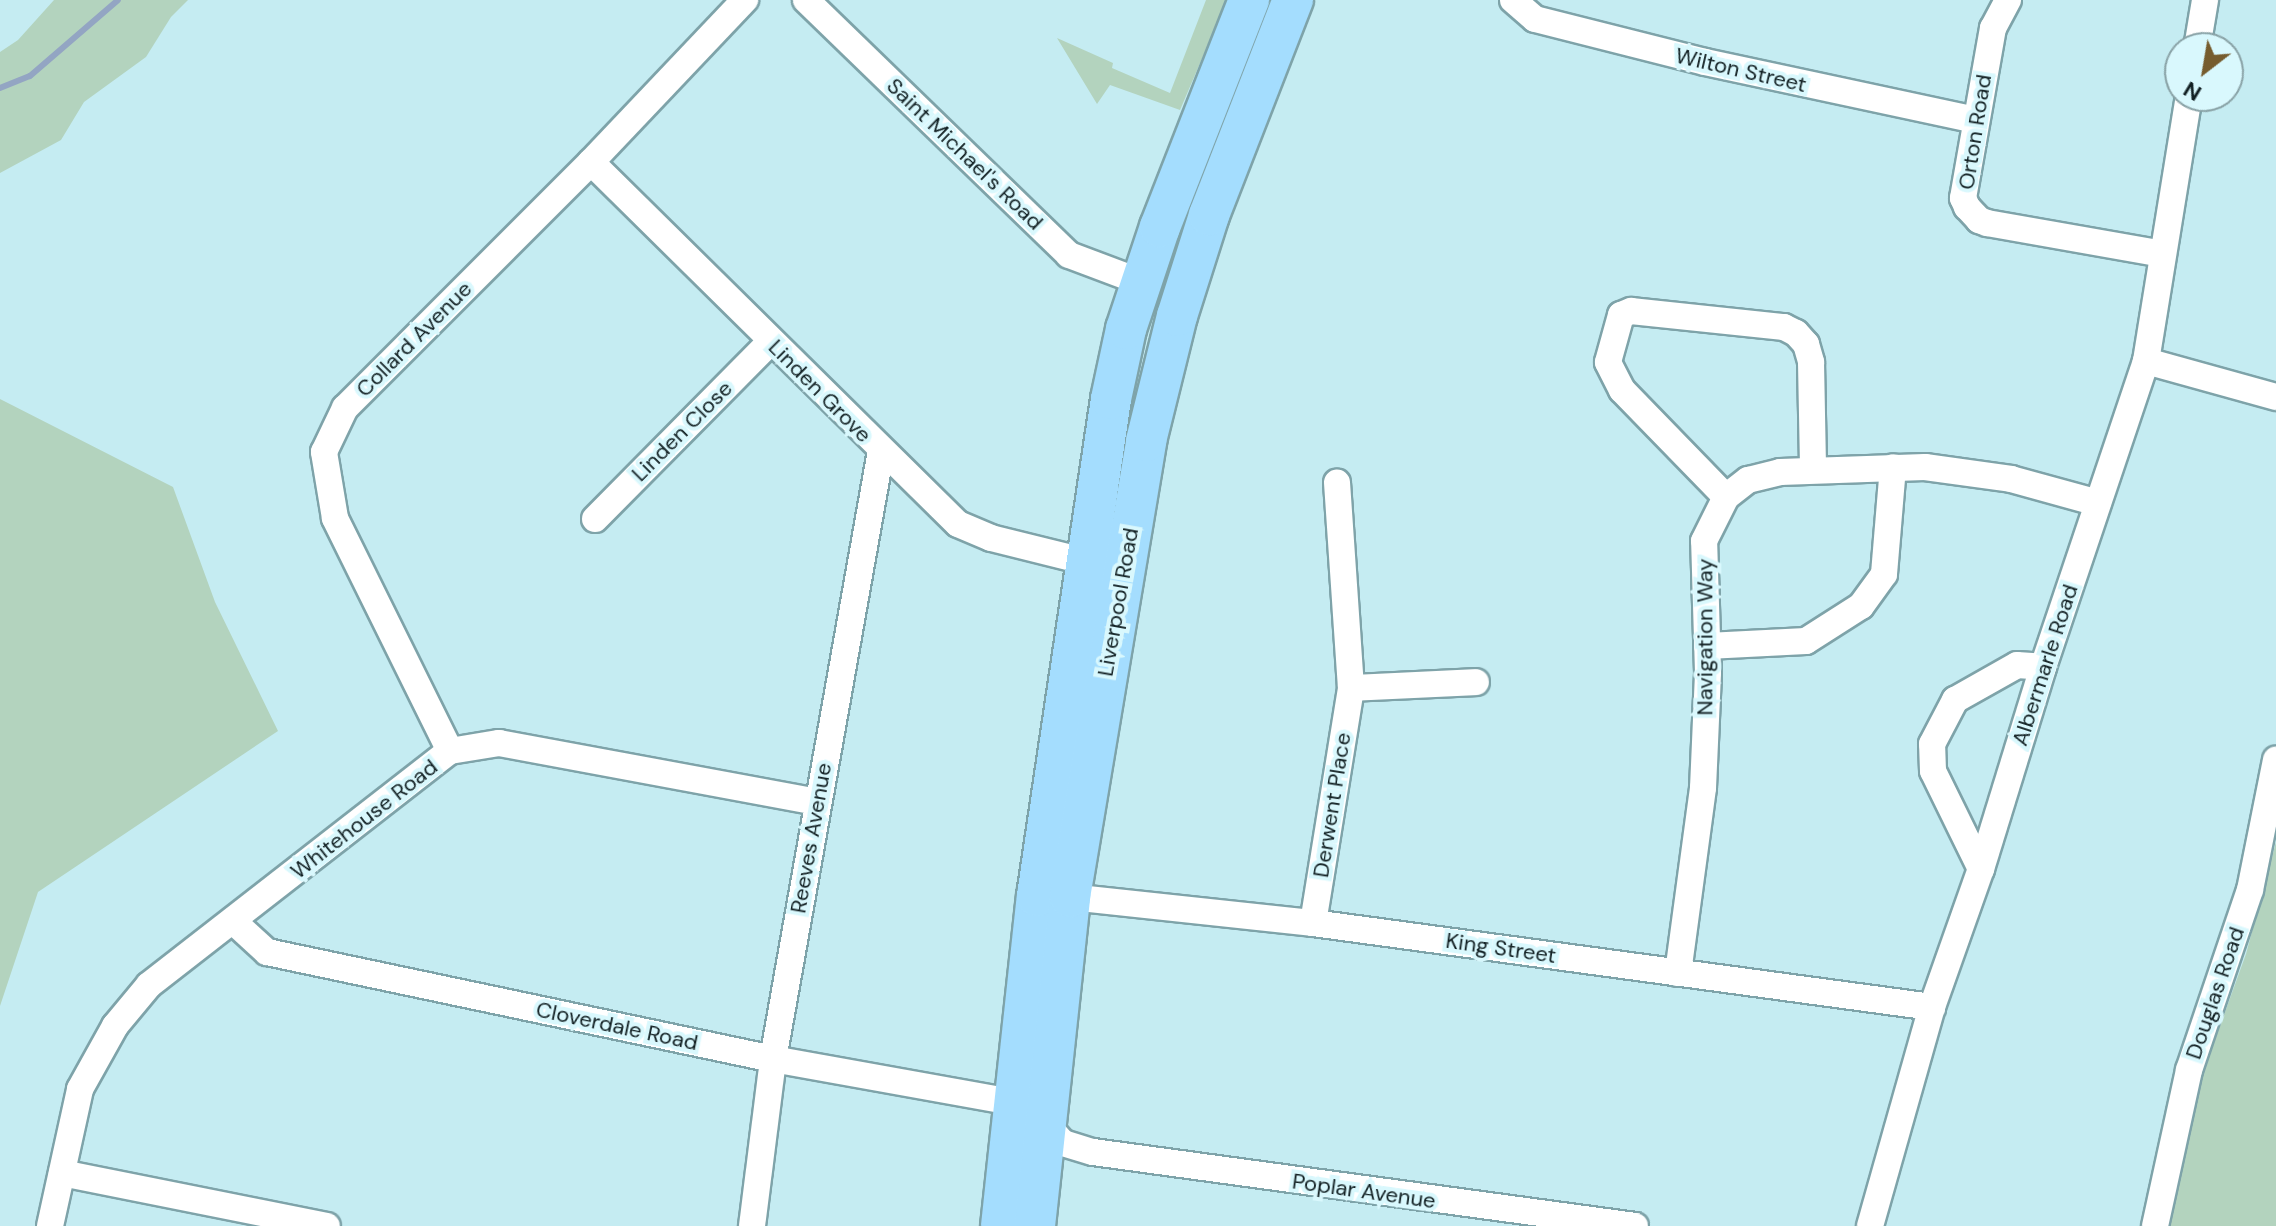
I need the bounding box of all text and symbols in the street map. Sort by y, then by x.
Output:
north arrow [2164,32,2244,112]
street label: Wilton Street [1673,42,1809,98]
street label: Saint Michael's Road [881,73,1049,235]
street label: Orton Road [1953,73,1997,191]
text: N [2178,75,2207,108]
street label: Collard Avenue [351,276,477,402]
street label: Linden Grove [763,334,877,448]
street label: Linden Close [626,375,738,487]
street label: Liverpool Road [1092,526,1144,678]
street label: Navigation Way [1692,558,1718,716]
street label: Albermarle Road [2006,581,2084,749]
street label: Derwent Place [1308,731,1356,879]
street label: Whitehouse Road [285,754,443,884]
street label: Reeves Avenue [785,761,837,915]
street label: Douglas Road [2180,923,2250,1063]
street label: King Street [1444,927,1558,969]
street label: Cloverdale Road [534,996,700,1056]
street label: Poplar Avenue [1291,1168,1437,1214]

